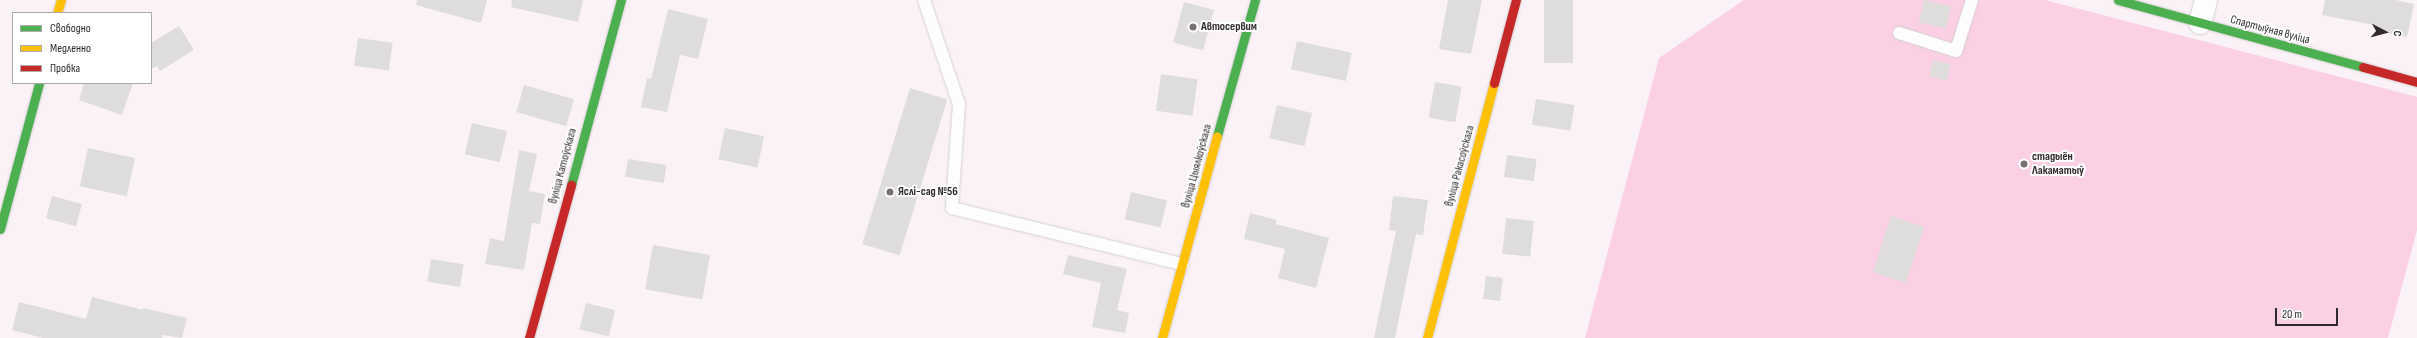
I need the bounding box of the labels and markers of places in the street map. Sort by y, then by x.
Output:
place label: Автосервим [1201,20,1257,34]
marker: Автосервим [1188,22,1198,32]
place label: стадыён Лакаматыў [2032,150,2084,178]
marker: стадыён Лакаматыў [2019,159,2029,169]
place label: Яслі-сад №56 [898,185,958,199]
marker: Яслі-сад №56 [885,187,895,197]

